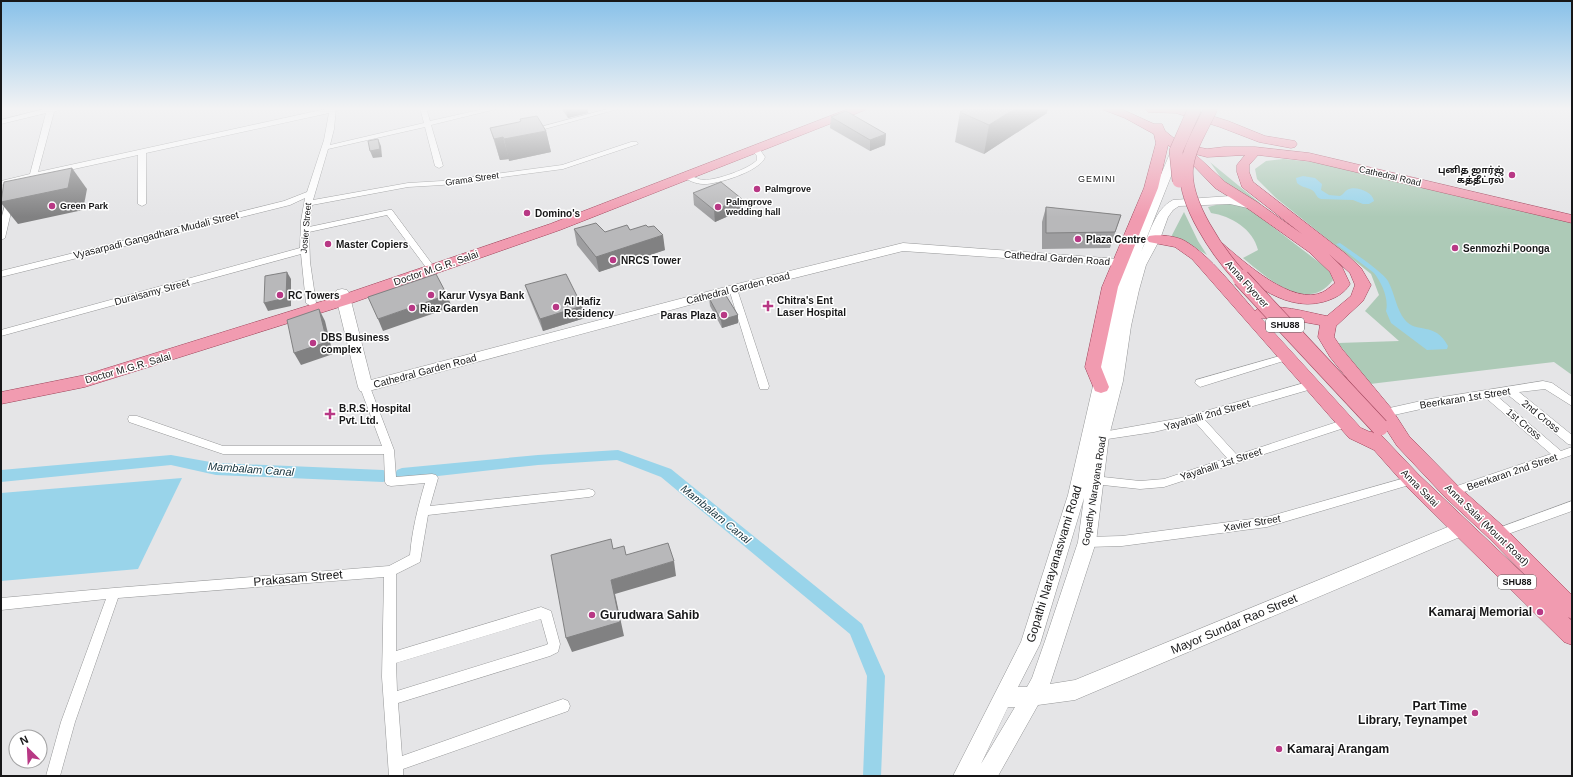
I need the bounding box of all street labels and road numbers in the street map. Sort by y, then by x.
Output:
street label: Cathedral Road [1358,164,1422,188]
street label: Grama Street [445,170,500,188]
street label: Josier Street [299,202,313,254]
street label: Vyasarpadi Gangadhara Mudali Street [72,209,240,261]
street label: Doctor M.G.R. Salai [392,248,480,288]
street label: Cathedral Garden Road [1004,249,1110,267]
street label: Anna Flyover [1223,258,1271,310]
street label: Cathedral Garden Road [685,270,791,306]
street label: Duraisamy Street [113,277,191,307]
road number: SHU88 [1266,318,1304,332]
street label: Doctor M.G.R. Salai [84,350,172,386]
street label: Cathedral Garden Road [372,352,478,390]
street label: Beerkaran 1st Street [1419,385,1511,411]
street label: Yayahalli 2nd Street [1163,397,1251,433]
street label: 2nd Cross [1520,397,1562,435]
street label: 1st Cross [1504,406,1544,442]
street label: Gopathy Narayana Road [1080,436,1108,546]
street label: Yayahalli 1st Street [1179,446,1264,482]
street label: Beerkaran 2nd Street [1465,451,1559,493]
street label: Anna Salai [1399,467,1441,509]
street label: Anna Salai (Mount Road) [1443,482,1531,568]
street label: Gopathi Narayanaswami Road [1023,484,1085,644]
street label: Xavier Street [1223,513,1282,533]
street label: Prakasam Street [253,567,344,589]
road number: SHU88 [1498,575,1536,589]
street label: Mayor Sundar Rao Street [1169,591,1300,657]

